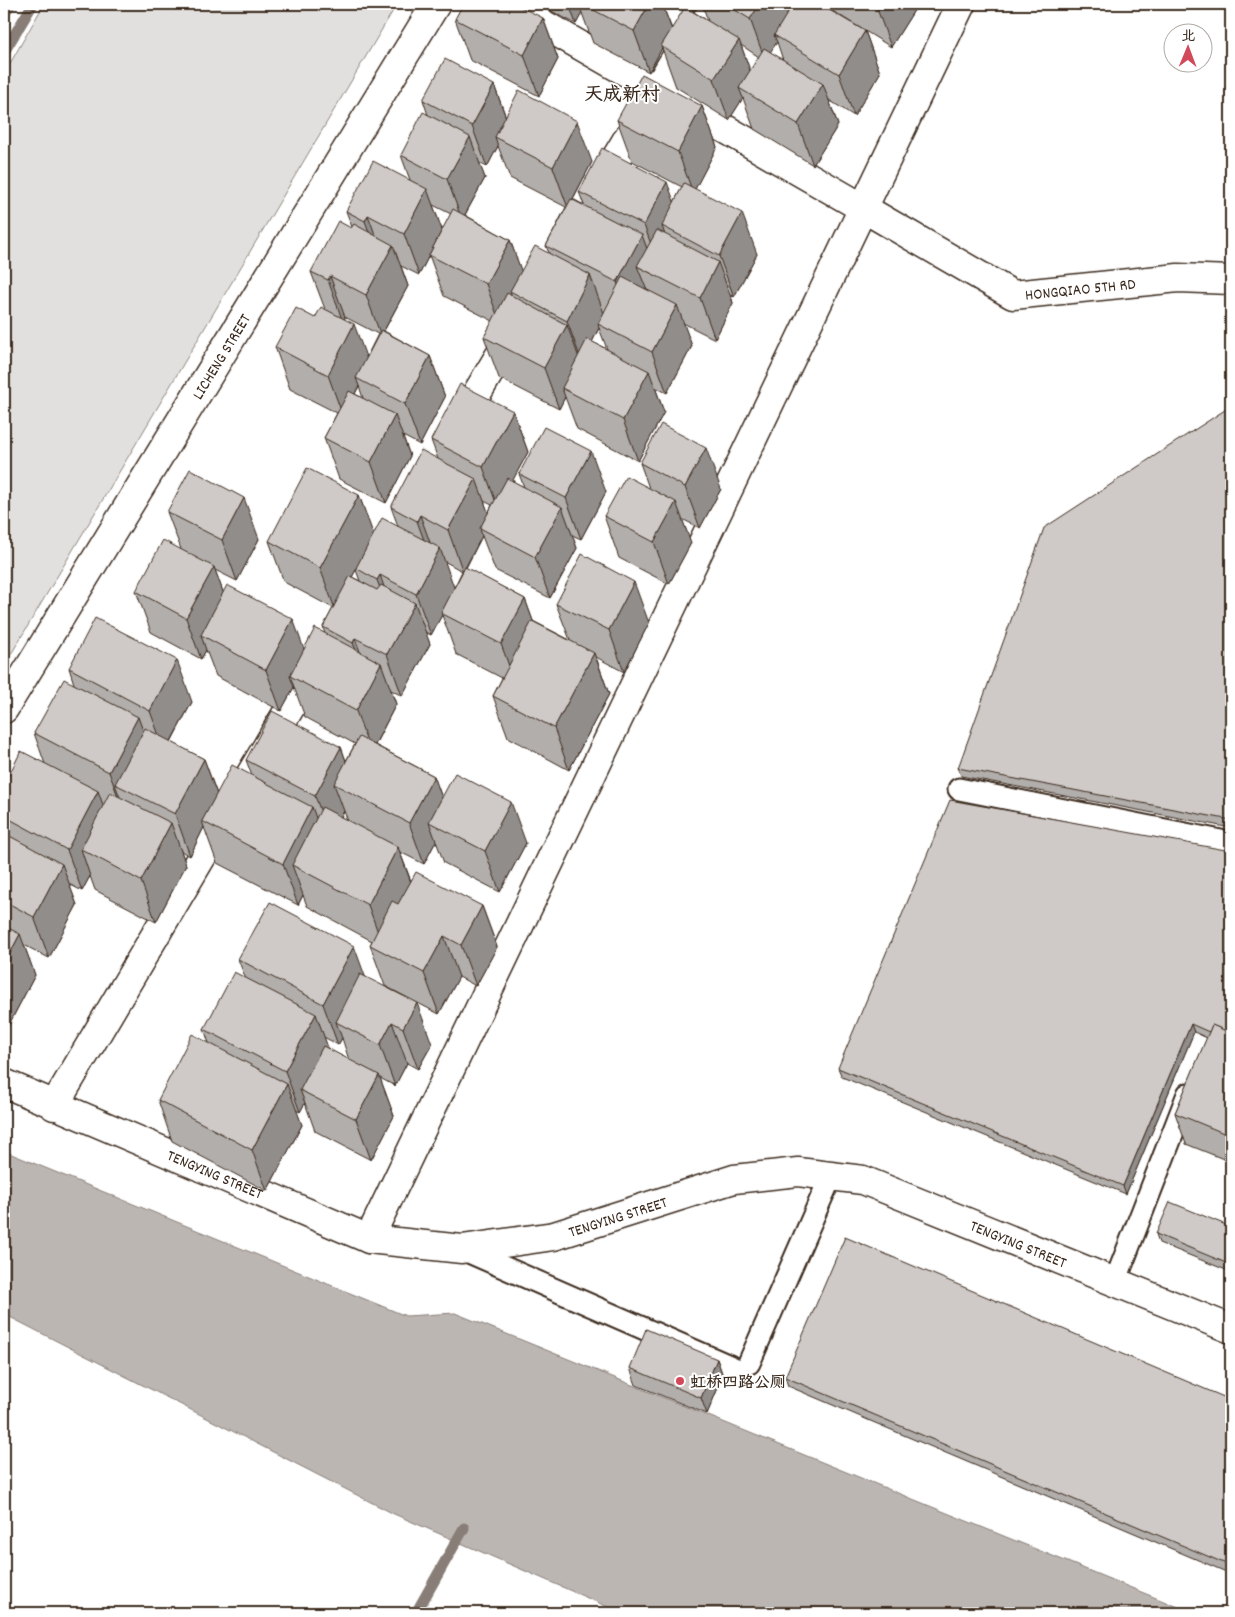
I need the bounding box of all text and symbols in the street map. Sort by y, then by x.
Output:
north arrow [1162,22,1212,72]
text: 北 [1181,27,1195,47]
district label: 天成新村 [584,83,660,110]
street label: HONGQIAO 5TH RD [1024,273,1137,308]
street label: LICHENG STREET [187,310,258,405]
street label: TENGYING STREET [163,1145,267,1207]
street label: TENGYING STREET [566,1192,671,1245]
street label: TENGYING STREET [966,1215,1070,1275]
place label: 虹桥四路公厕 [690,1372,786,1395]
marker: 虹桥四路公厕 [674,1375,686,1387]

